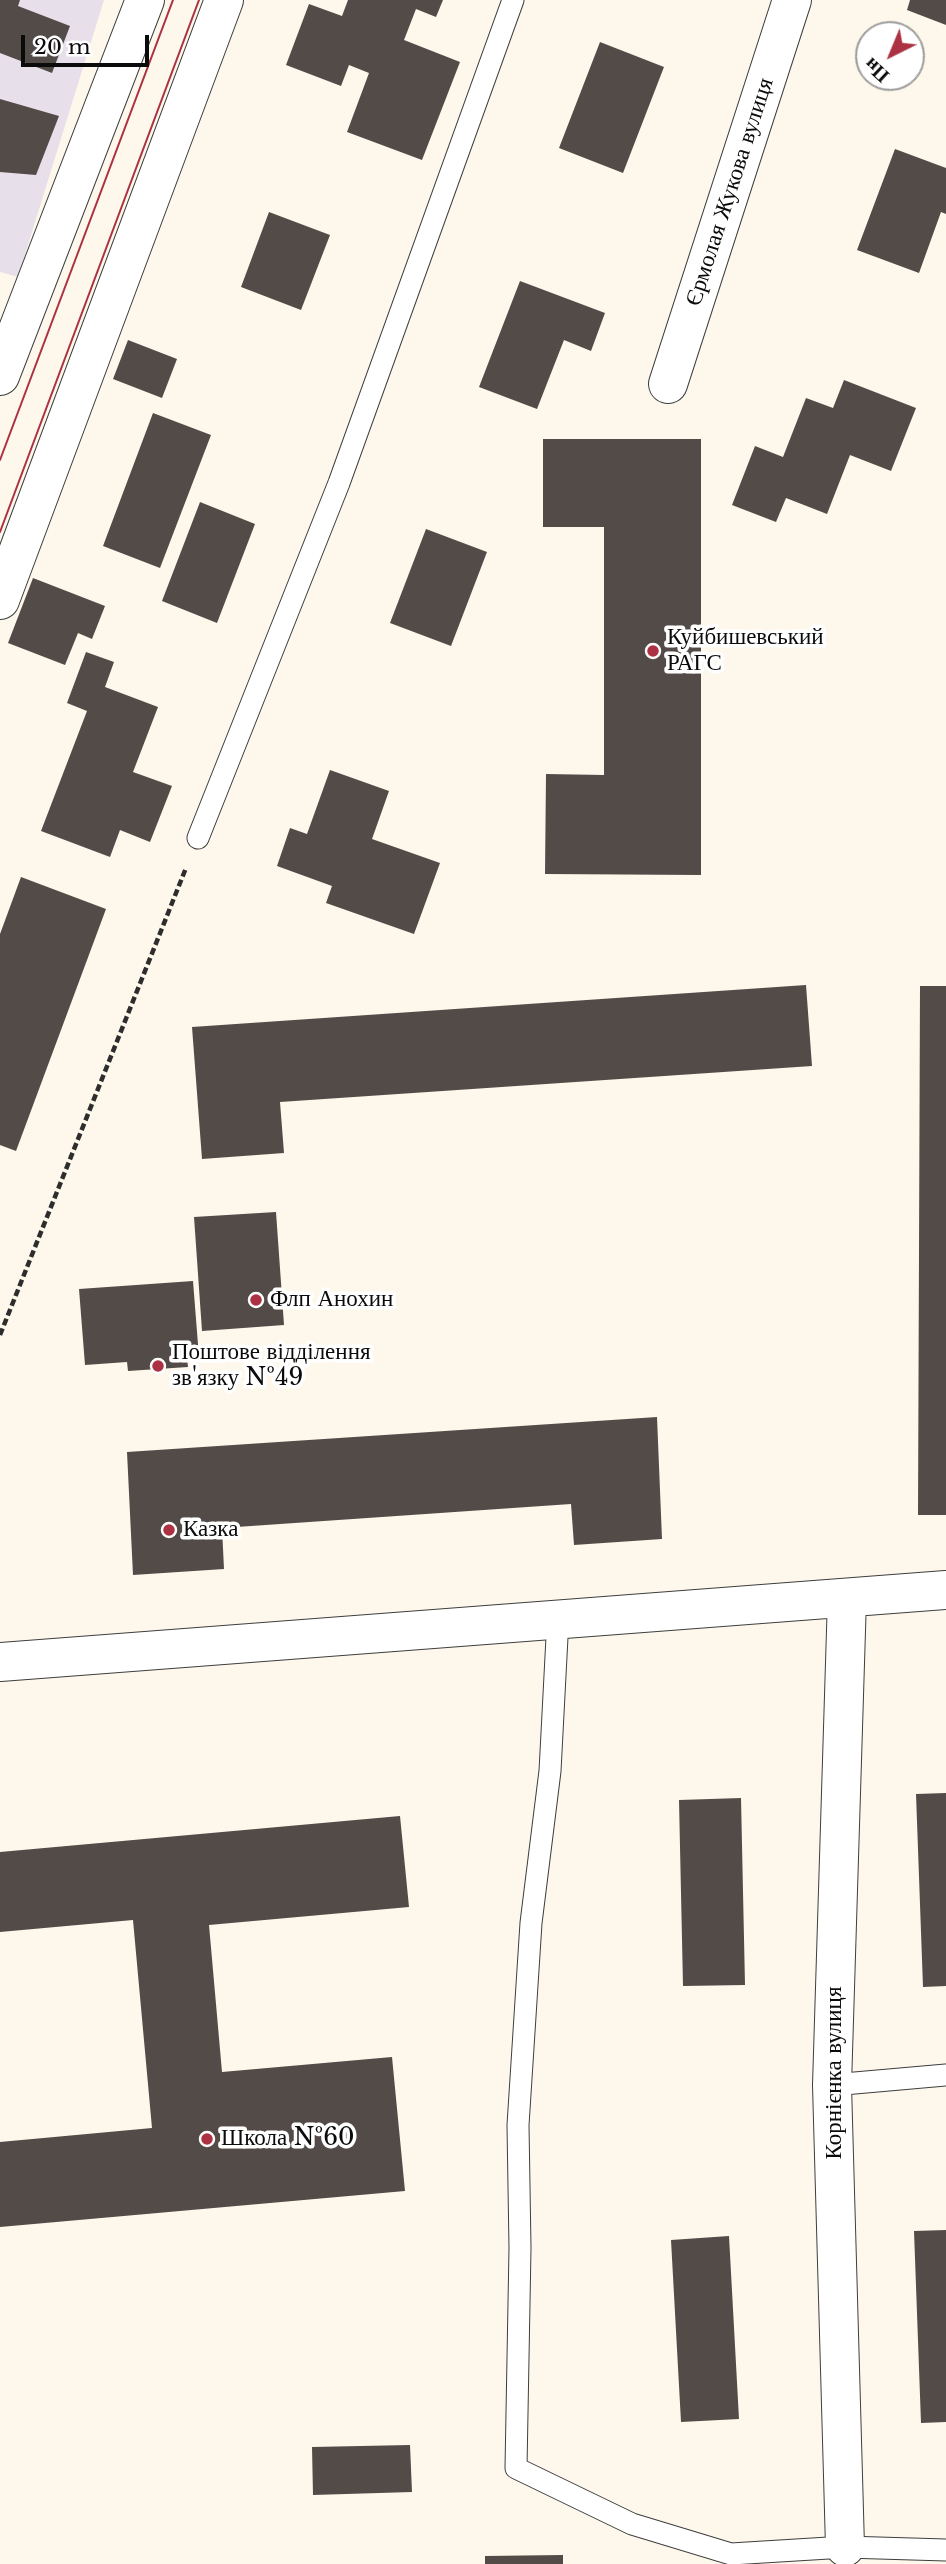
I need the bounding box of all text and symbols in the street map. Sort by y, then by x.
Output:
scale bar [24,21,152,65]
north arrow [855,21,925,91]
text: 20 m [34,34,91,60]
text: Пн [859,53,894,87]
street label: Єрмолая Жукова вулиця [680,75,780,309]
place label: Куйбишевський РАГС [667,624,824,678]
marker: Куйбишевський РАГС [645,643,661,659]
place label: Флп Анохин [270,1286,393,1314]
marker: Флп Анохин [248,1292,264,1308]
place label: Поштове відділення зв'язку №49 [172,1339,371,1393]
marker: Поштове відділення зв'язку №49 [150,1358,166,1374]
place label: Казка [183,1516,238,1544]
marker: Казка [161,1522,177,1538]
street label: Корнієнка вулиця [821,1987,849,2159]
place label: Школа №60 [221,2125,354,2153]
marker: Школа №60 [199,2131,215,2147]

